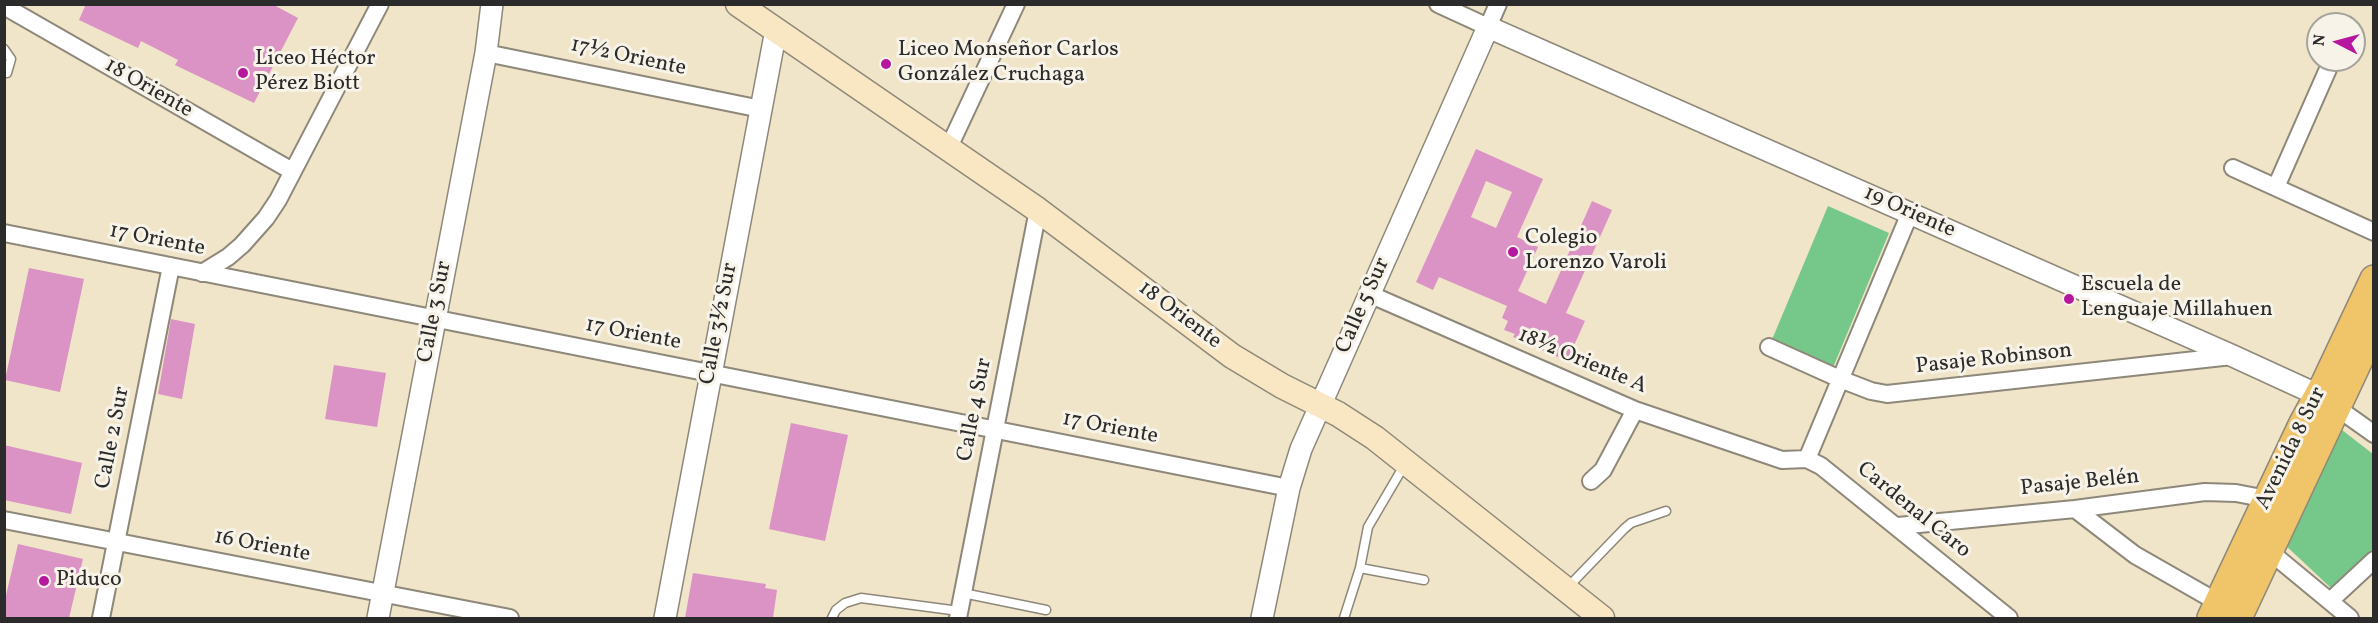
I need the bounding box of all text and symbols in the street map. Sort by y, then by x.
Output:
north arrow [2306,12,2366,72]
street label: 17½ Oriente [568,33,688,83]
text: N [2309,33,2332,47]
place label: Liceo Monseñor Carlos González Cruchaga [898,38,1119,90]
place label: Liceo Héctor Pérez Biott [255,47,376,98]
street label: 18 Oriente [99,53,197,125]
marker: Liceo Monseñor Carlos González Cruchaga [879,57,893,71]
marker: Liceo Héctor Pérez Biott [236,66,250,80]
street label: 19 Oriente [1859,181,1959,245]
street label: 17 Oriente [107,219,207,263]
place label: Colegio Lorenzo Varoli [1525,226,1667,278]
marker: Colegio Lorenzo Varoli [1506,245,1520,259]
street label: Calle 5 Sur [1331,254,1397,358]
street label: Calle 3 Sur [413,259,459,365]
street label: Calle 3½ Sur [695,261,745,387]
place label: Escuela de Lenguaje Millahuen [2081,273,2273,324]
street label: 18 Oriente [1132,276,1226,356]
marker: Escuela de Lenguaje Millahuen [2062,292,2076,306]
street label: 17 Oriente [583,313,683,357]
street label: 18½ Oriente A [1513,323,1651,401]
street label: Pasaje Robinson [1914,339,2074,381]
street label: Calle 4 Sur [953,356,999,464]
street label: Avenida 8 Sur [2251,384,2333,514]
street label: Calle 2 Sur [91,385,137,491]
street label: 17 Oriente [1060,407,1160,451]
street label: Cardenal Caro [1851,457,1975,565]
street label: Pasaje Belén [2019,465,2141,503]
street label: 16 Oriente [212,525,312,569]
place label: Piduco [56,568,122,594]
marker: Piduco [37,574,51,588]

